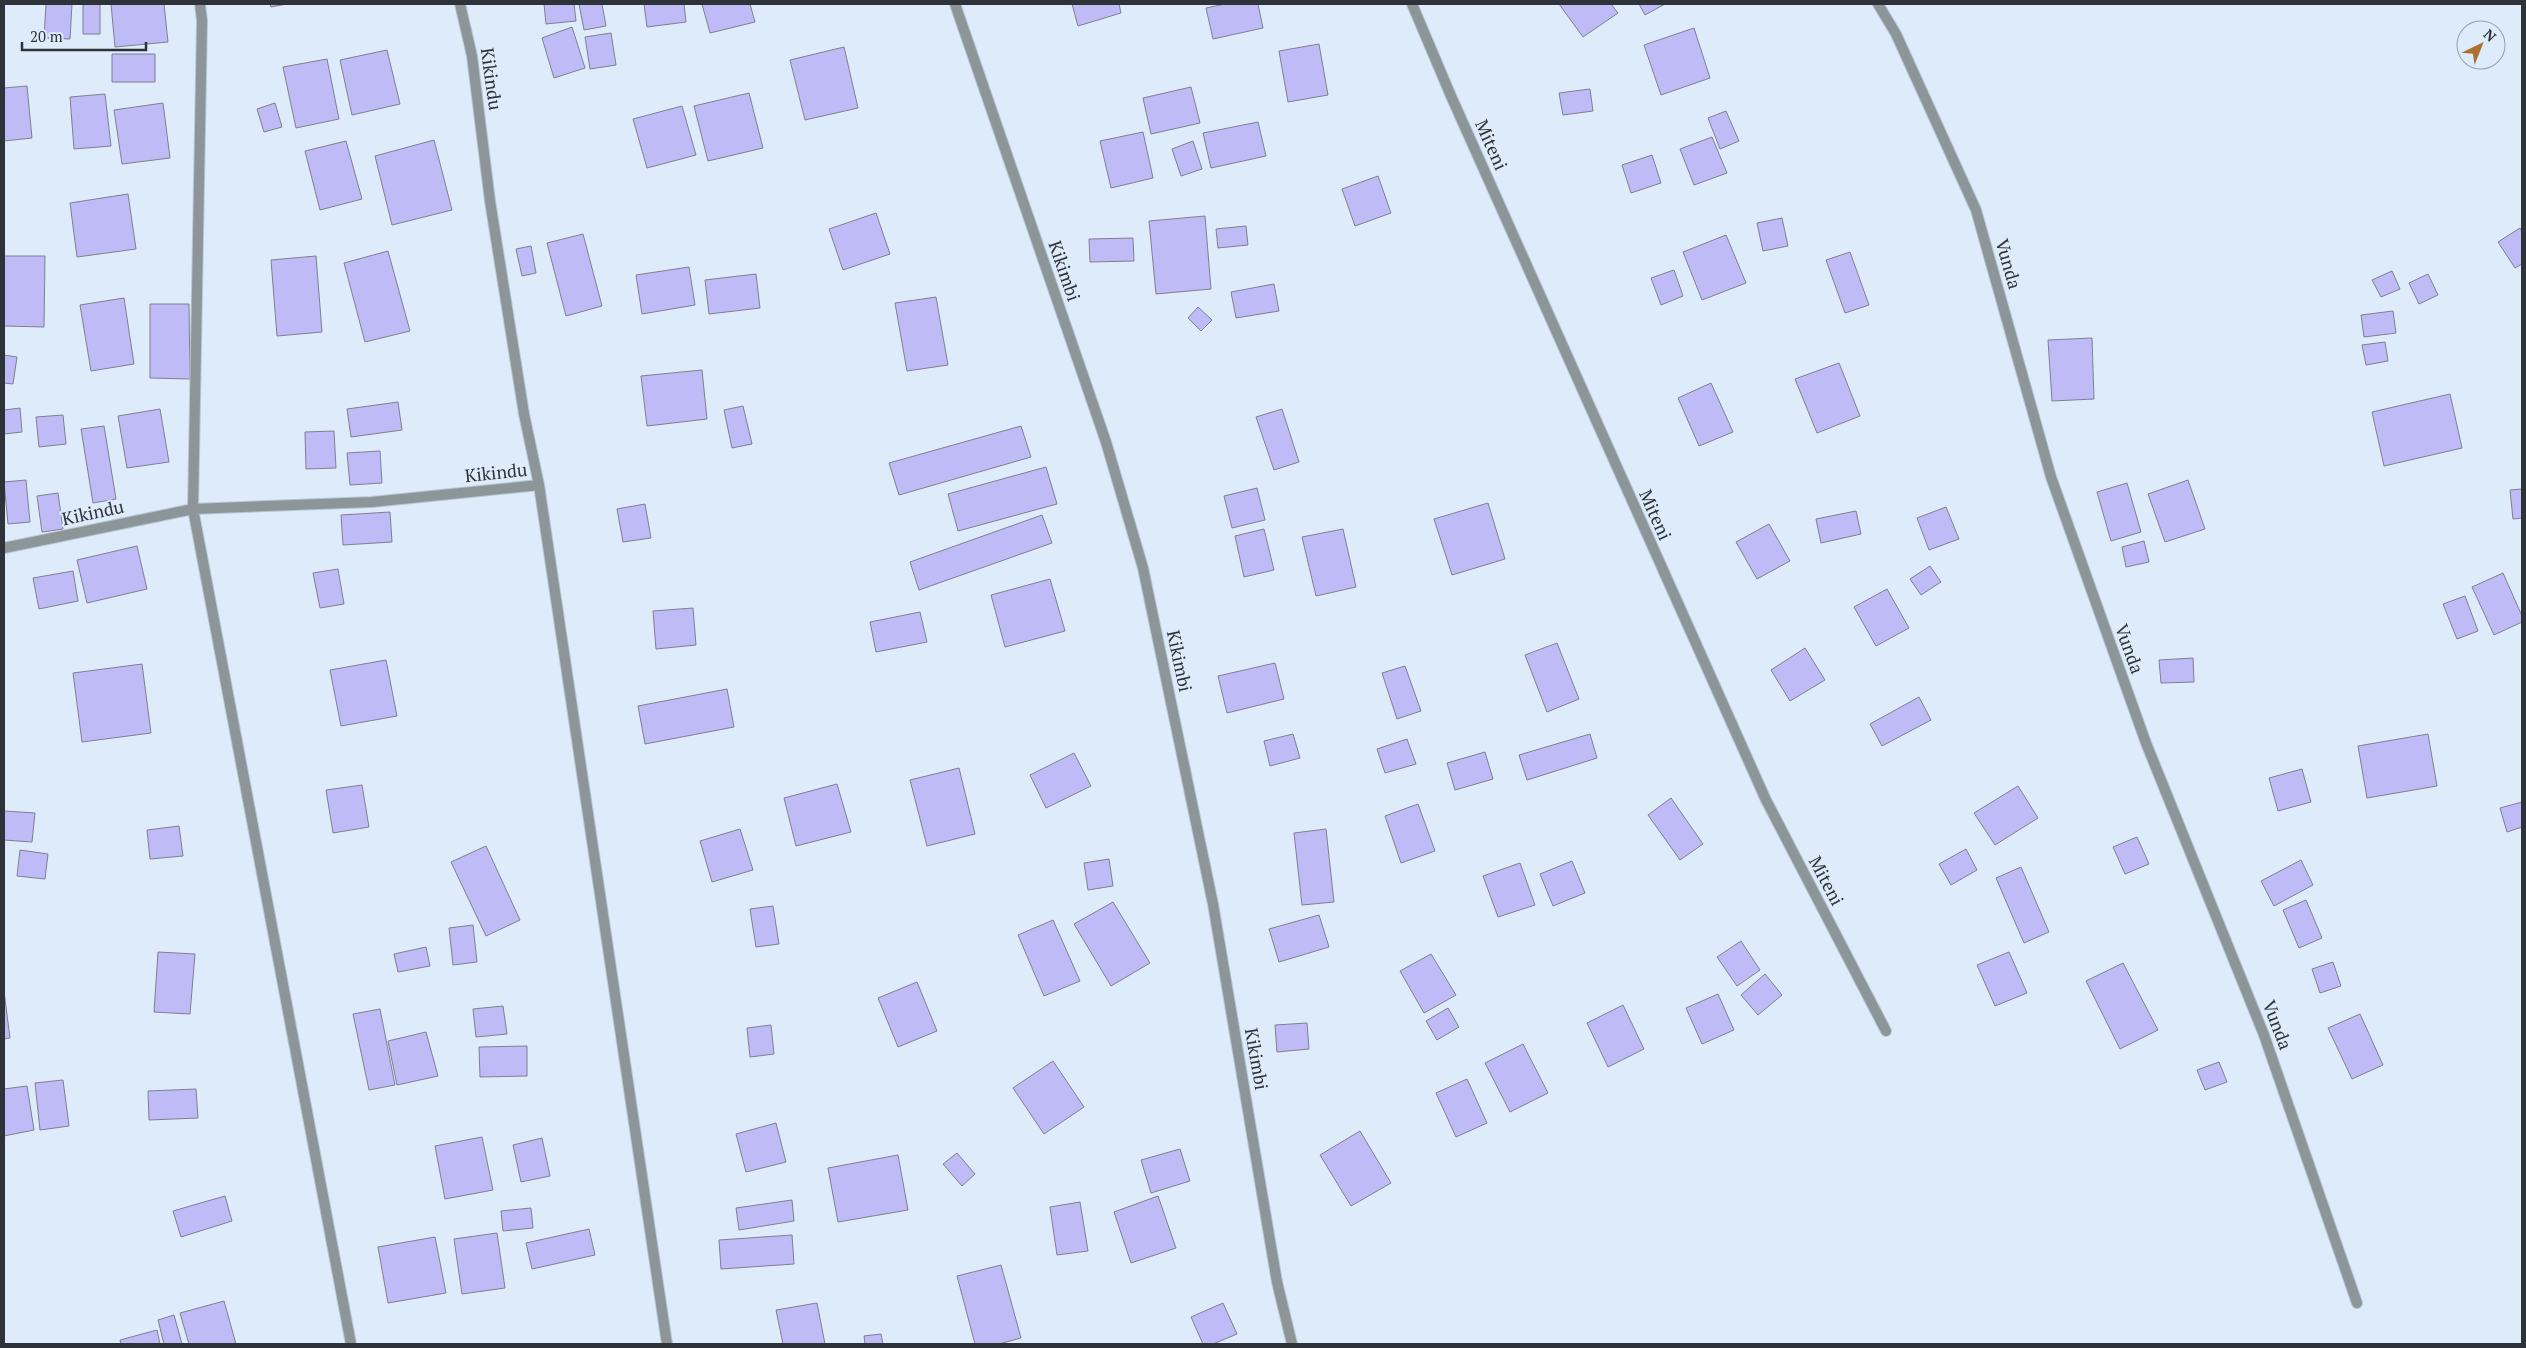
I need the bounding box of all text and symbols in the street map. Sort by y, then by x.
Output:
scale bar [22,20,146,52]
north arrow [2456,20,2506,70]
text: N [2480,25,2501,46]
text: 20 m [30,26,63,46]
street label: Kikindu [476,46,508,112]
street label: Miteni [1470,116,1514,174]
street label: Vunda [1990,236,2028,292]
street label: Kikimbi [1043,237,1086,304]
street label: Kikindu [463,457,528,487]
street label: Miteni [1634,486,1678,544]
street label: Kikindu [60,494,126,530]
street label: Vunda [2110,621,2150,677]
street label: Kikimbi [1162,628,1198,694]
street label: Miteni [1804,852,1850,910]
street label: Vunda [2258,997,2298,1053]
street label: Kikimbi [1240,1026,1274,1092]

